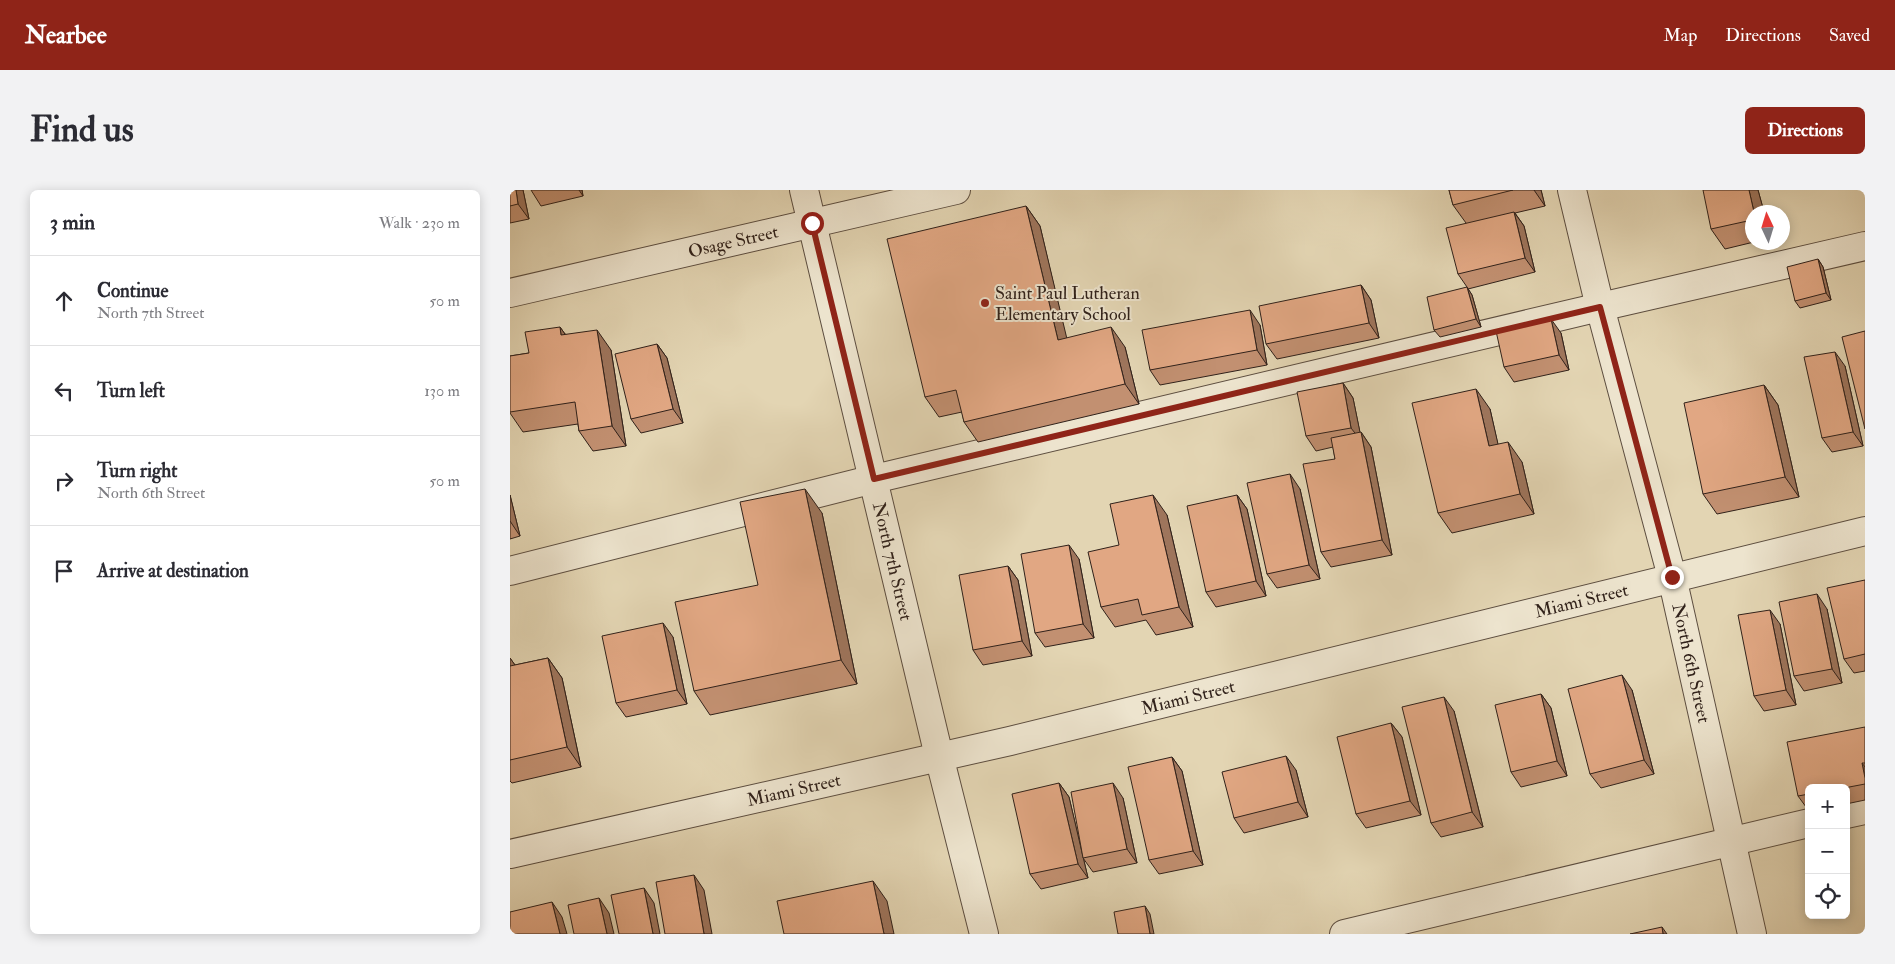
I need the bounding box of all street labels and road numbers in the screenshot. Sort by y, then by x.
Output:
street label: Osage Street [686,220,781,263]
street label: North 7th Street [867,500,918,623]
street label: Miami Street [1532,578,1631,623]
street label: North 6th Street [1667,601,1716,725]
street label: Miami Street [1139,675,1237,720]
street label: Miami Street [745,768,843,812]

